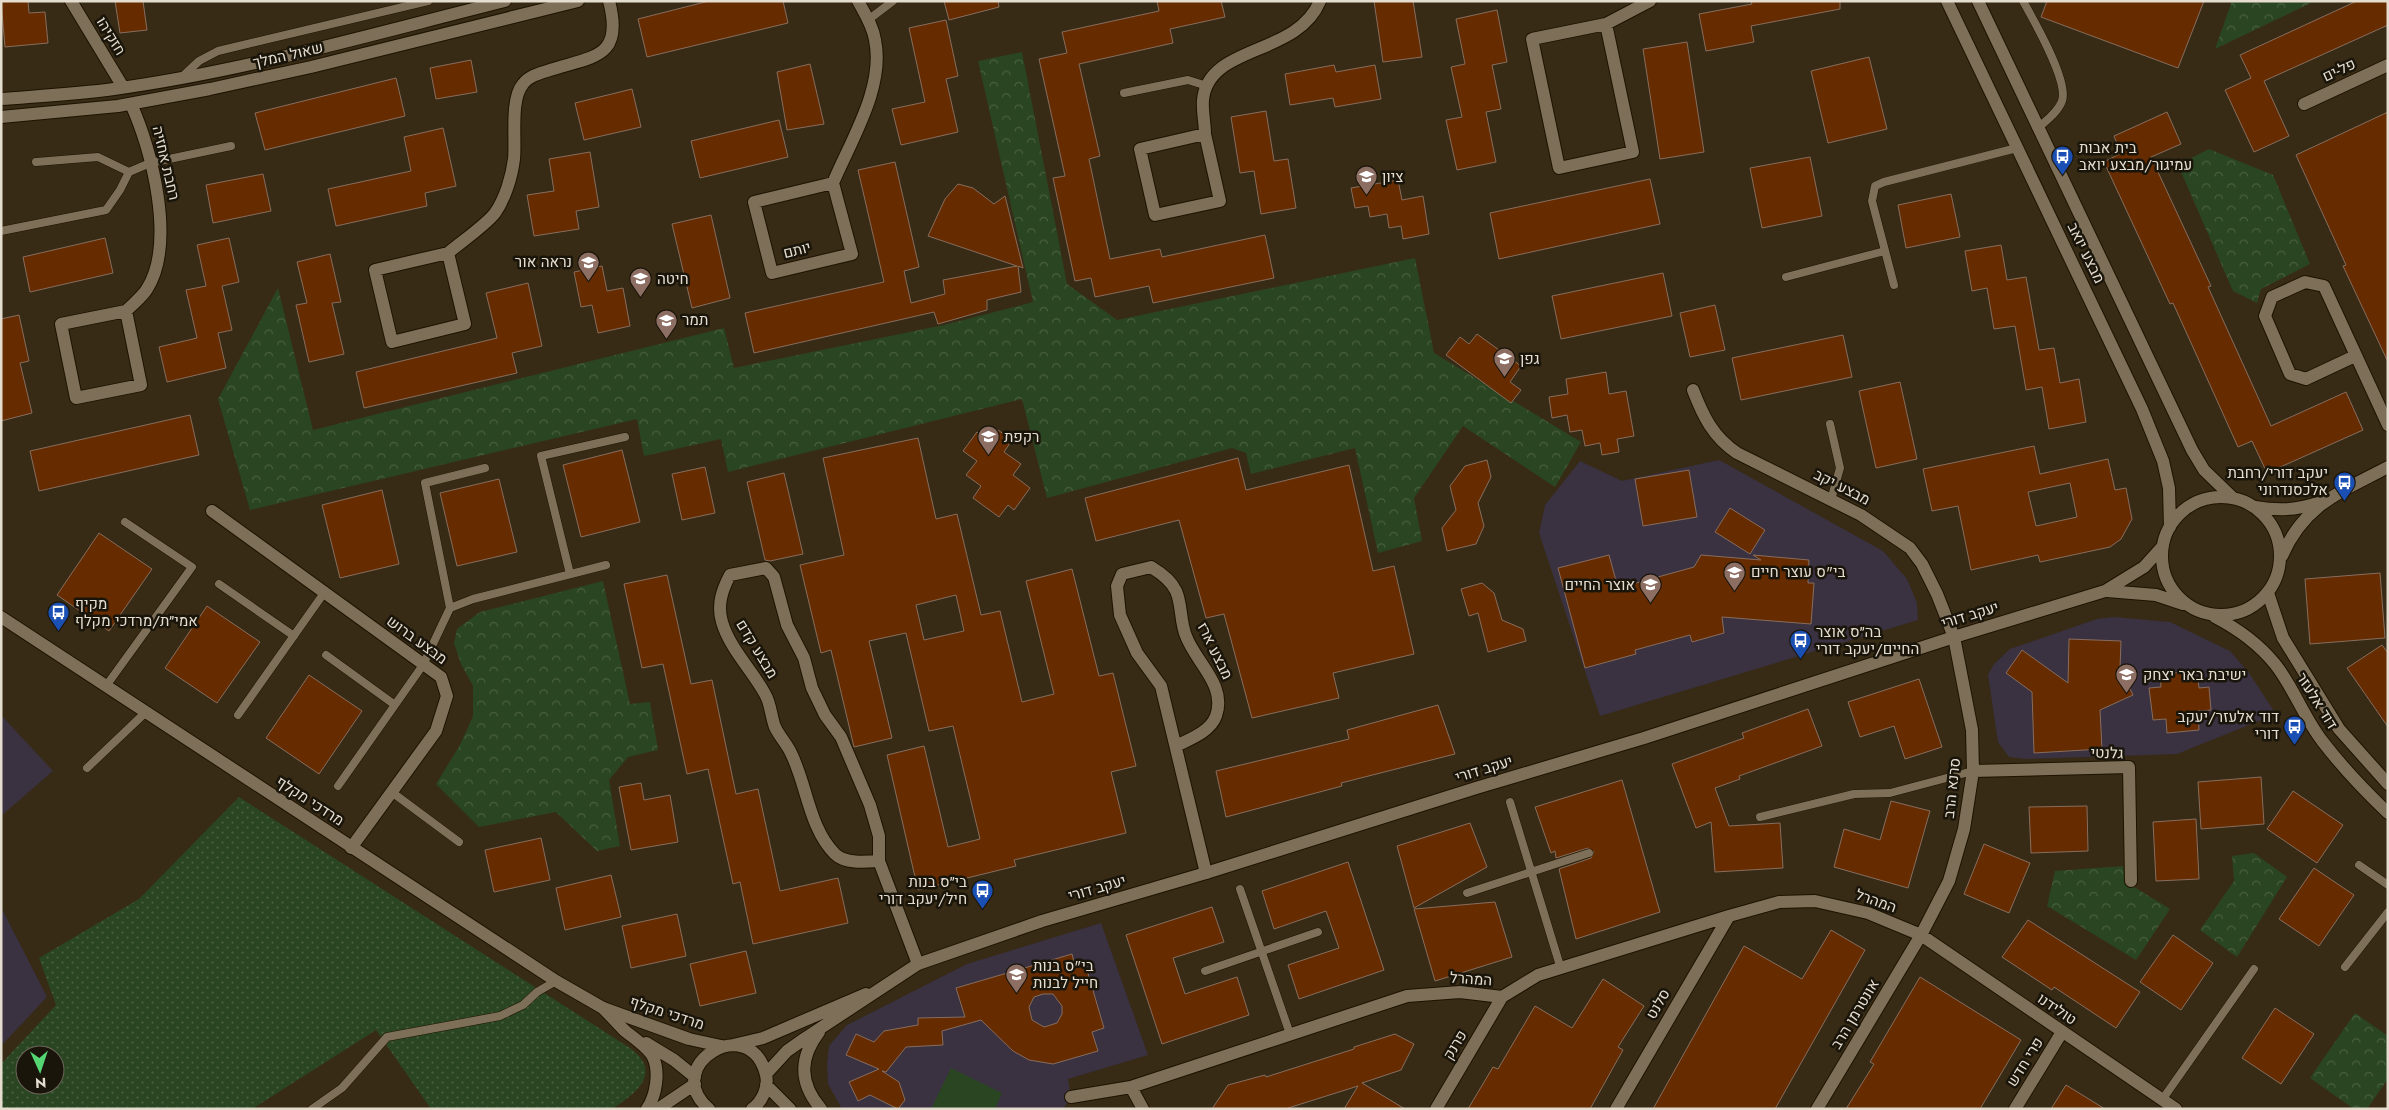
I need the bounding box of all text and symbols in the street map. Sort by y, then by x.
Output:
street label: חזקיהו [91,13,131,59]
street label: שאול המלך [251,36,325,74]
street label: פל-ים [2319,53,2359,87]
street label: רחבת אחזיה [147,124,185,202]
place label: בית אבות עמיגור/מבצע יואב [2079,137,2192,176]
bus stop icon: בית אבות עמיגור/מבצע יואב [2051,145,2075,176]
school or university icon: ציון [1354,165,1378,196]
place label: ציון [1382,166,1403,188]
street label: מבצע יואב [2062,219,2110,287]
street label: יותם [781,236,813,264]
school or university icon: נראה אור [576,250,600,281]
place label: נראה אור [515,251,572,273]
school or university icon: חיטה [629,267,653,298]
place label: חיטה [657,268,689,290]
school or university icon: תמר [654,308,678,339]
place label: תמר [682,309,708,331]
school or university icon: גפן [1492,347,1516,378]
place label: גפן [1520,348,1540,370]
school or university icon: רקפת [976,425,1000,456]
place label: רקפת [1004,426,1039,448]
place label: יעקב דורי/רחבת אלכסנדרוני [2227,462,2328,501]
street label: מבצע יקב [1810,463,1874,511]
bus stop icon: יעקב דורי/רחבת אלכסנדרוני [2332,470,2356,501]
school or university icon: בי"ס עוצר חיים [1723,560,1747,591]
place label: בי"ס עוצר חיים [1751,561,1845,583]
school or university icon: אוצר החיים [1639,573,1663,604]
place label: אוצר החיים [1564,574,1635,596]
place label: מקיף אמי״ת/מרדכי מקלף [75,593,198,632]
street label: יעקב דורי [1939,596,2001,634]
bus stop icon: מקיף אמי״ת/מרדכי מקלף [47,601,71,632]
street label: מבצע ברוש [382,610,452,670]
street label: מבצע קדם [731,615,783,683]
street label: מבצע ארז [1192,619,1238,683]
place label: בה״ס אוצר החיים/יעקב דורי [1816,621,1919,660]
bus stop icon: בה״ס אוצר החיים/יעקב דורי [1788,629,1812,660]
school or university icon: ישיבת באר יצחק [2115,663,2139,694]
place label: ישיבת באר יצחק [2143,664,2246,686]
street label: דוד אלעזר [2291,668,2343,734]
place label: דוד אלעזר/יעקב דורי [2178,706,2279,745]
bus stop icon: דוד אלעזר/יעקב דורי [2283,714,2307,745]
street label: גלנטי [2090,741,2124,765]
street label: יעקב דורי [1453,750,1515,788]
street label: סרנא הרב [1938,757,1966,819]
street label: מרדכי מקלף [272,771,348,831]
street label: יעקב דורי [1066,869,1128,907]
place label: בי״ס בנות חיל/יעקב דורי [879,871,967,910]
bus stop icon: בי״ס בנות חיל/יעקב דורי [971,879,995,910]
street label: המהרל [1852,884,1900,918]
place label: בי"ס בנות חייל לבנות [1033,955,1098,994]
school or university icon: בי"ס בנות חייל לבנות [1005,963,1029,994]
street label: המהרל [1449,967,1493,991]
street label: אונטרמן הרב [1825,975,1885,1053]
street label: סלנט [1640,985,1676,1023]
street label: טולידנו [2033,988,2081,1030]
street label: מרדכי מקלף [627,991,707,1035]
street label: פרנק [1437,1026,1473,1064]
street label: פרי חדש [2001,1033,2049,1091]
north arrow [15,1045,65,1095]
text: N [35,1073,47,1093]

